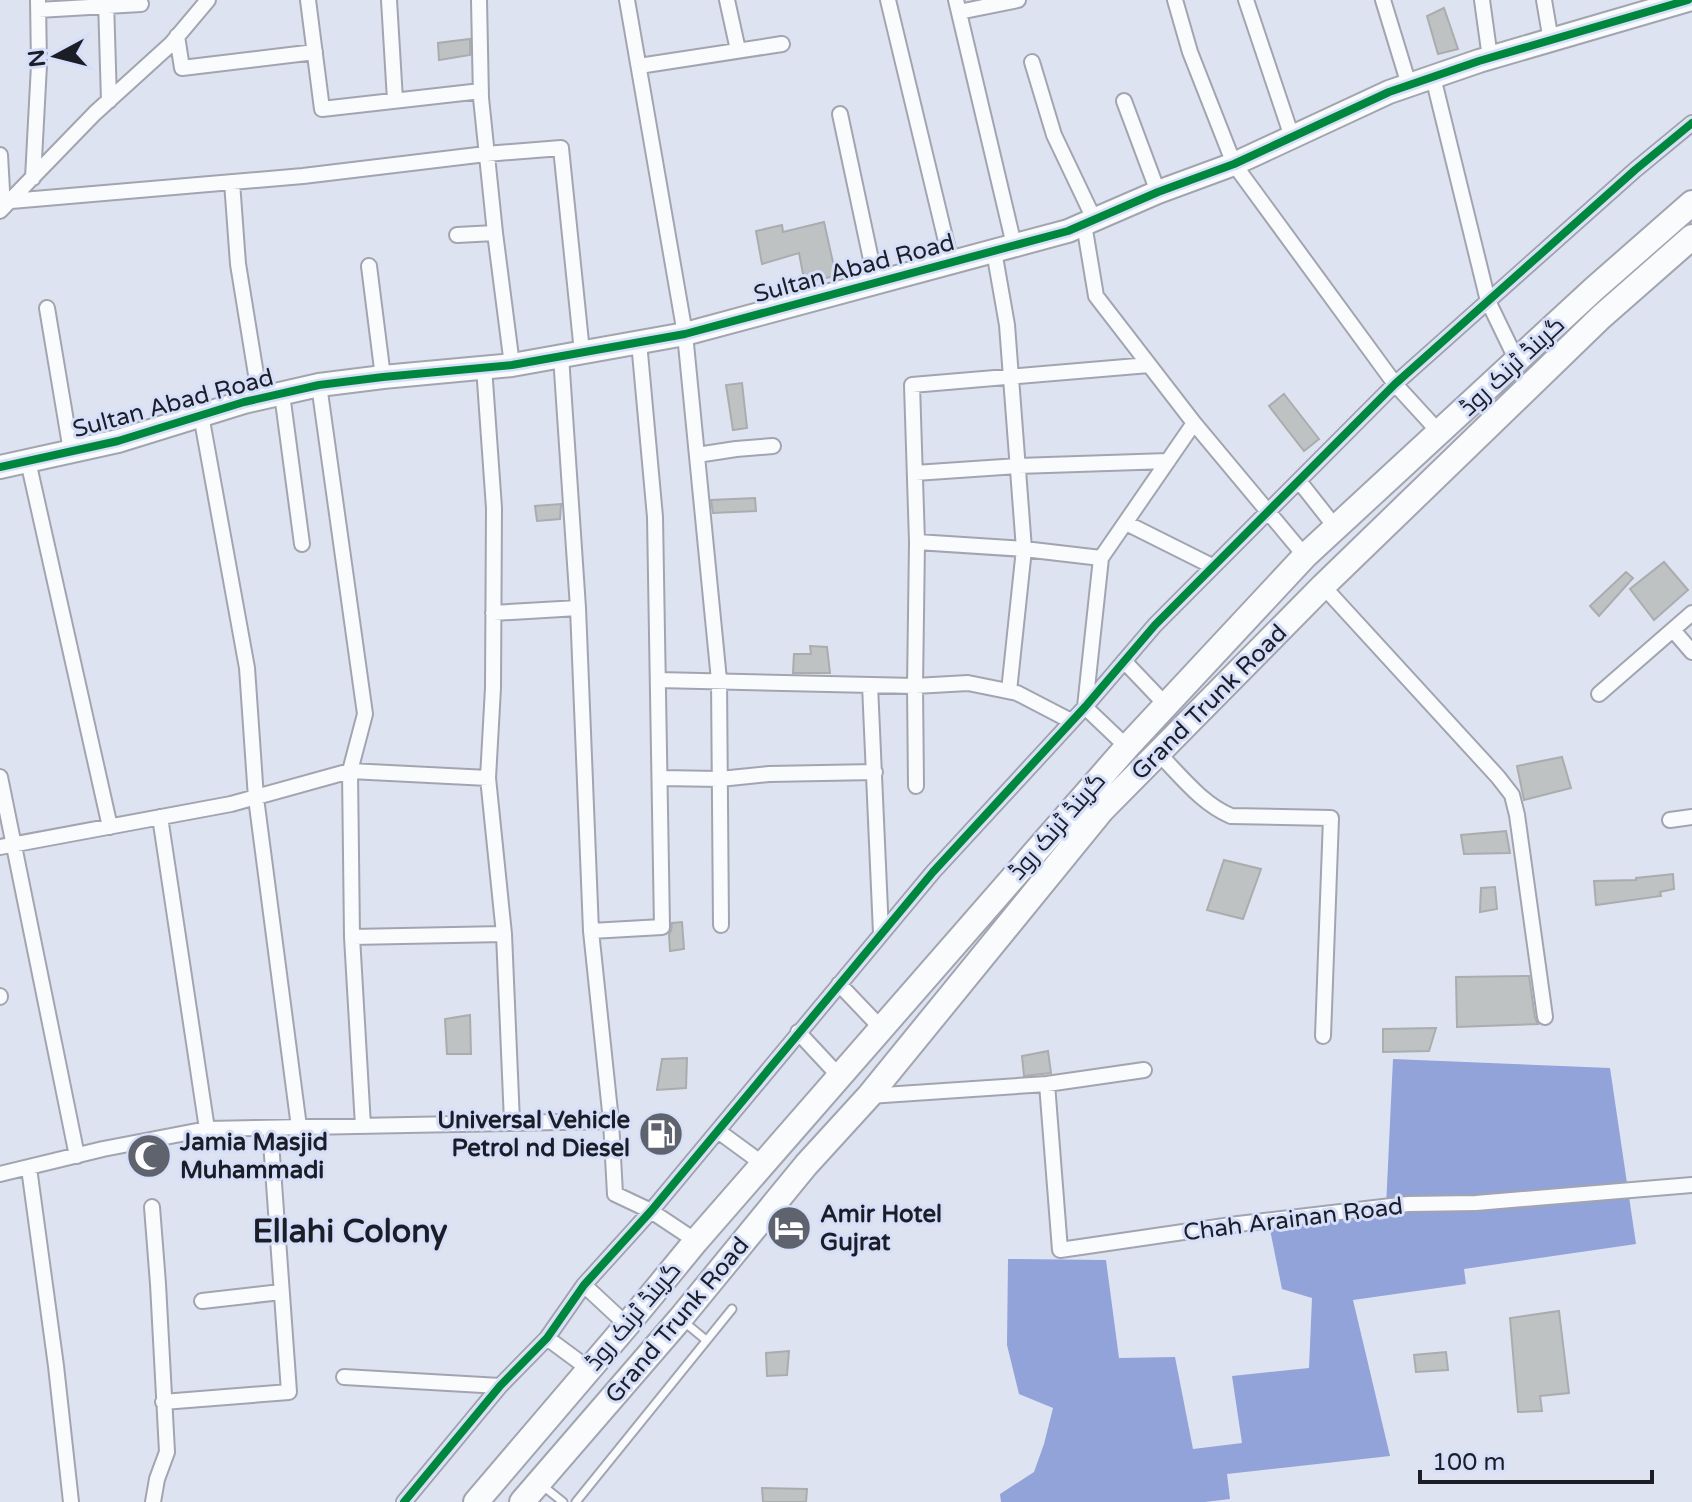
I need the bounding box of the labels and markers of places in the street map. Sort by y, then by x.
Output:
place label: Universal Vehicle Petrol nd Diesel [437,1106,630,1163]
fuel station icon: Universal Vehicle Petrol nd Diesel [637,1110,685,1158]
place label: Jamia Masjid Muhammadi [179,1128,328,1185]
mosque icon: Jamia Masjid Muhammadi [125,1132,173,1180]
place label: Amir Hotel Gujrat [820,1200,942,1257]
hotel icon: Amir Hotel Gujrat [765,1204,813,1252]

